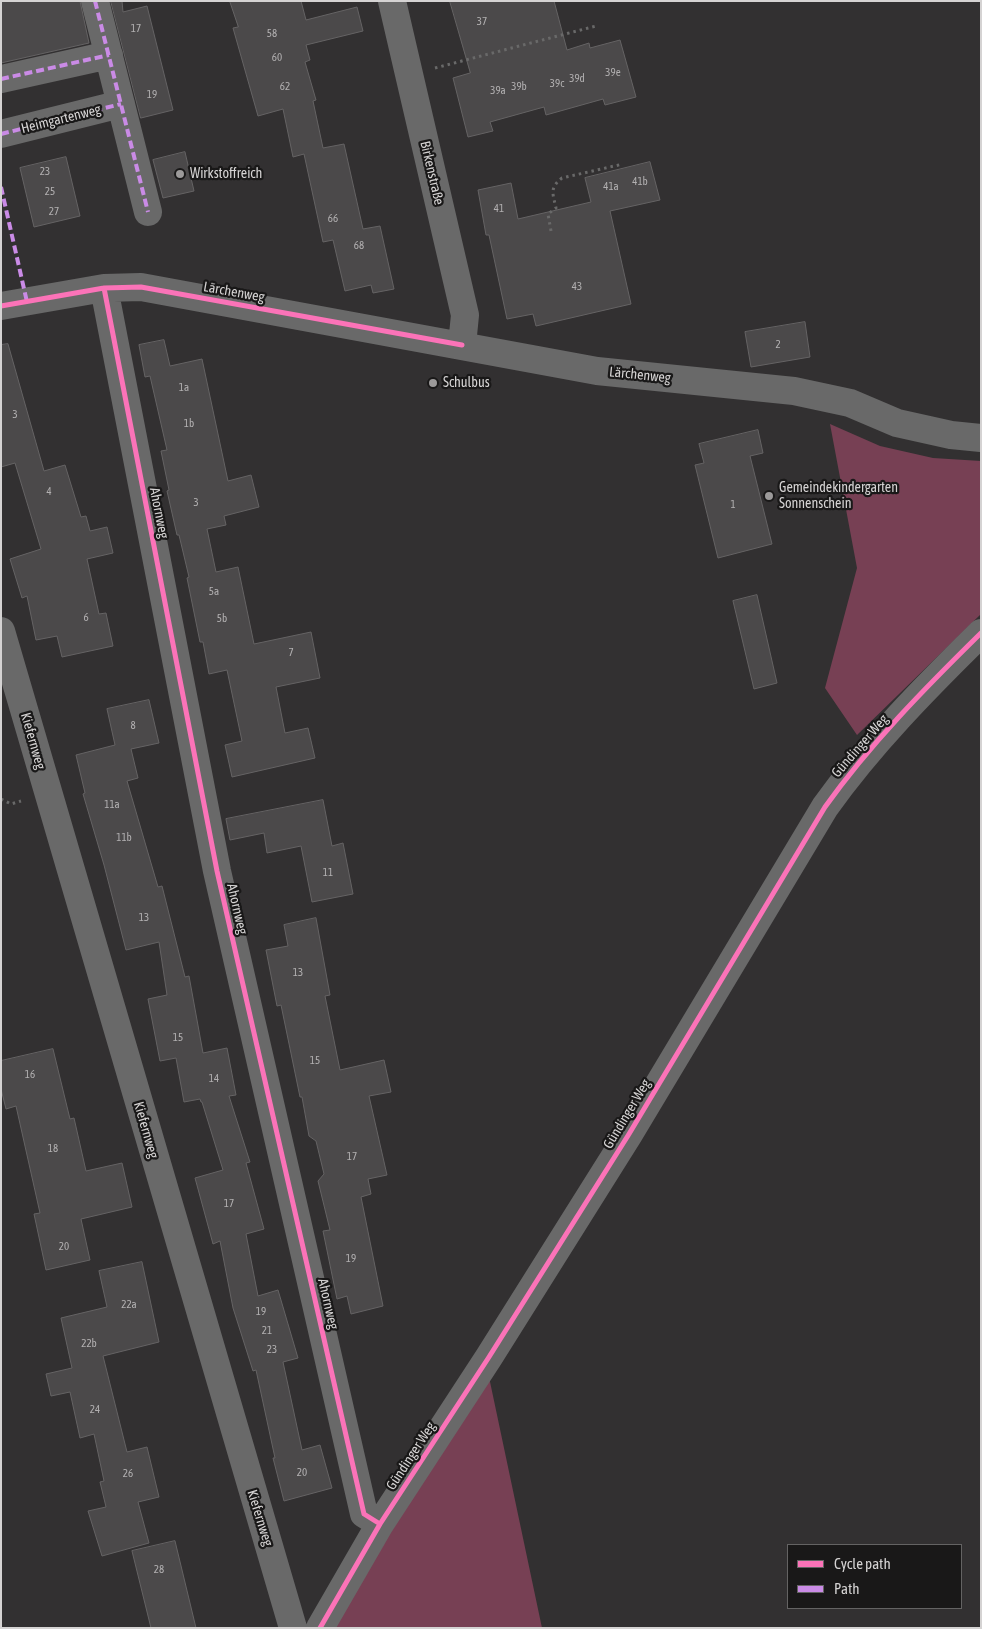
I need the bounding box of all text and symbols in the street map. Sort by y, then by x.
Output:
house number: 37 [477,15,487,29]
house number: 17 [131,22,141,36]
house number: 58 [267,27,277,41]
house number: 60 [272,51,282,65]
house number: 39e [605,66,621,80]
house number: 39d [569,72,585,86]
house number: 39c [550,77,564,91]
house number: 62 [280,80,290,94]
house number: 39b [511,80,527,94]
house number: 39a [490,84,506,98]
house number: 19 [147,88,157,102]
street label: Heimgartenweg [19,101,103,137]
street label: Birkenstraße [416,139,448,207]
house number: 23 [40,165,50,179]
place label: Wirkstoffreich [190,166,262,182]
marker: Wirkstoffreich [174,168,186,180]
house number: 41b [632,175,648,189]
house number: 41a [603,180,619,194]
house number: 25 [45,185,55,199]
house number: 41 [494,202,504,216]
house number: 27 [49,205,59,219]
house number: 66 [328,212,338,226]
house number: 68 [354,239,364,253]
street label: Lärchenweg [202,278,266,306]
house number: 43 [572,280,582,294]
house number: 2 [775,338,781,352]
street label: Lärchenweg [608,363,672,387]
place label: Schulbus [443,375,490,391]
marker: Schulbus [427,377,439,389]
house number: 1a [179,381,189,395]
house number: 3 [12,408,18,422]
house number: 1b [184,417,194,431]
place label: Gemeindekindergarten Sonnenschein [779,480,898,512]
house number: 4 [46,485,52,499]
street label: Ahornweg [146,486,172,540]
marker: Gemeindekindergarten Sonnenschein [763,490,775,502]
house number: 3 [193,496,199,510]
house number: 1 [730,498,736,512]
house number: 5a [209,585,219,599]
house number: 6 [83,611,89,625]
house number: 5b [217,612,227,626]
house number: 7 [288,646,294,660]
street label: Kiefernweg [17,711,49,771]
street label: Gündinger Weg [828,711,892,781]
house number: 8 [130,719,136,733]
house number: 11a [104,798,120,812]
house number: 11b [116,831,132,845]
house number: 11 [323,866,333,880]
street label: Ahornweg [223,882,251,936]
house number: 13 [139,911,149,925]
house number: 13 [293,966,303,980]
house number: 15 [173,1031,183,1045]
house number: 15 [310,1054,320,1068]
house number: 16 [25,1068,35,1082]
house number: 14 [209,1072,219,1086]
street label: Gündinger Weg [600,1076,654,1152]
street label: Kiefernweg [130,1100,162,1160]
house number: 18 [48,1142,58,1156]
house number: 17 [347,1150,357,1164]
house number: 17 [224,1197,234,1211]
house number: 20 [59,1240,69,1254]
house number: 19 [346,1252,356,1266]
street label: Ahornweg [314,1277,342,1331]
house number: 22a [121,1298,137,1312]
house number: 19 [256,1305,266,1319]
house number: 21 [262,1324,272,1338]
house number: 22b [81,1337,97,1351]
house number: 23 [267,1343,277,1357]
house number: 24 [90,1403,100,1417]
street label: Gündinger Weg [383,1419,439,1493]
house number: 20 [297,1466,307,1480]
house number: 26 [123,1467,133,1481]
street label: Kiefernweg [243,1488,277,1548]
legend [787,1544,962,1609]
text: Cycle path [834,1555,891,1572]
house number: 28 [154,1563,164,1577]
text: Path [834,1580,860,1597]

